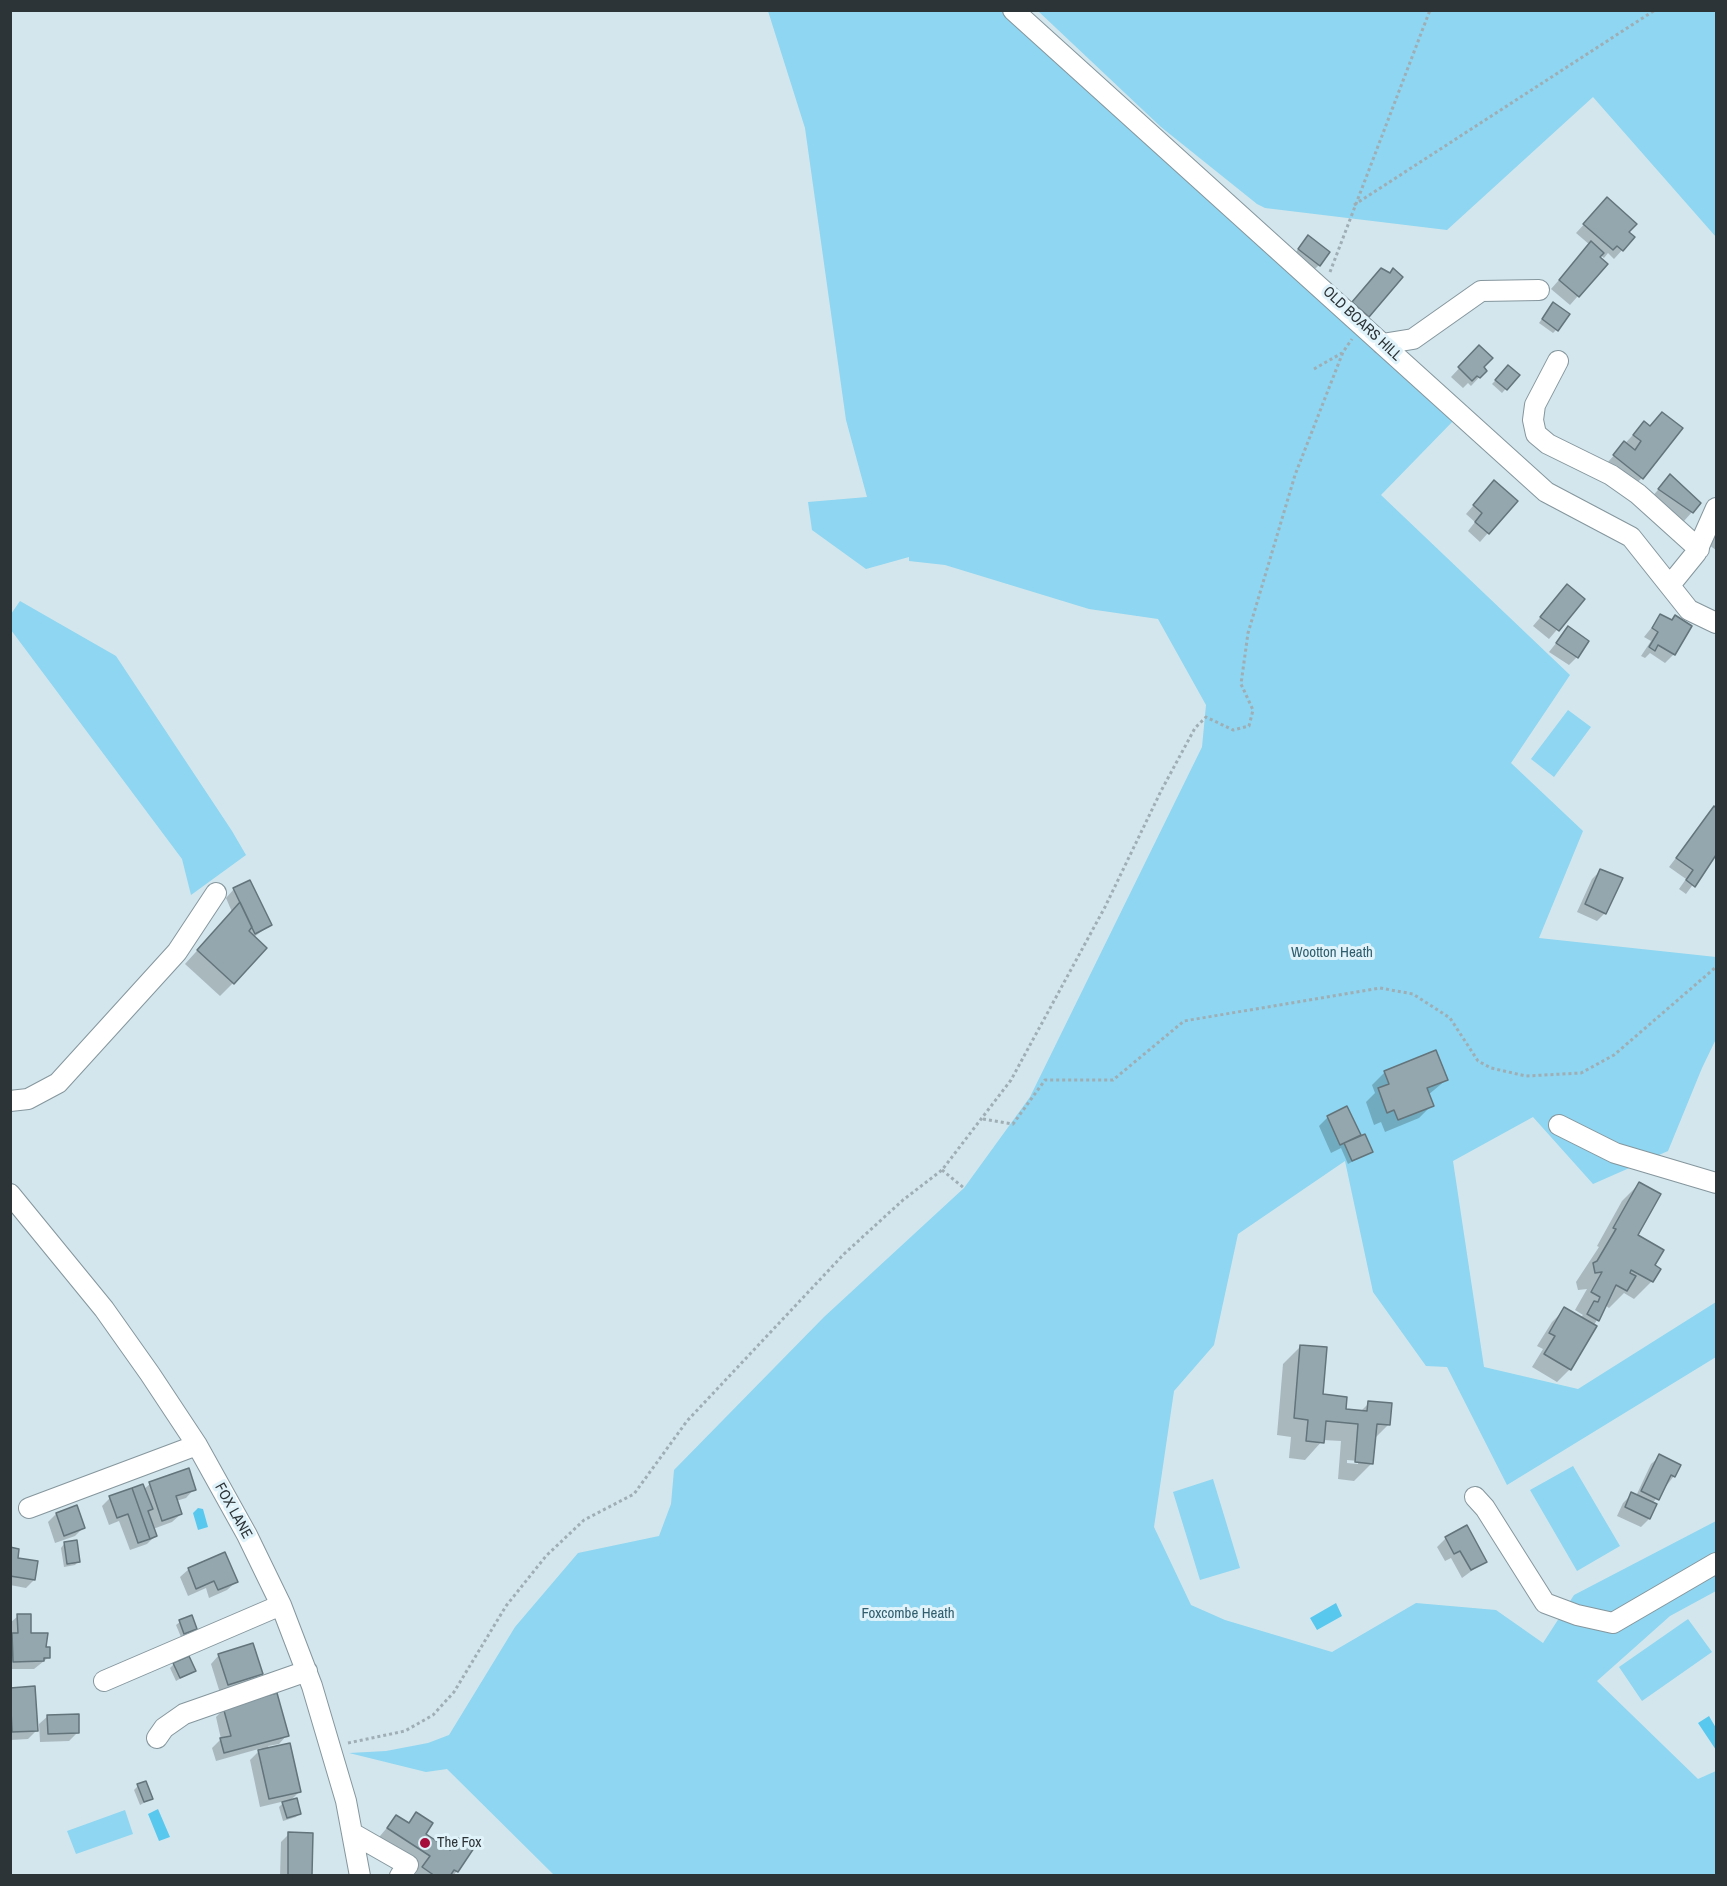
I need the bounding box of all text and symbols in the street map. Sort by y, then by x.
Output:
street label: OLD BOARS HILL [1319,283,1405,365]
park label: Wootton Heath [1291,944,1373,962]
street label: FOX LANE [210,1480,256,1542]
park label: Foxcombe Heath [861,1605,955,1623]
place label: The Fox [437,1834,482,1852]
marker: The Fox [418,1836,432,1850]

